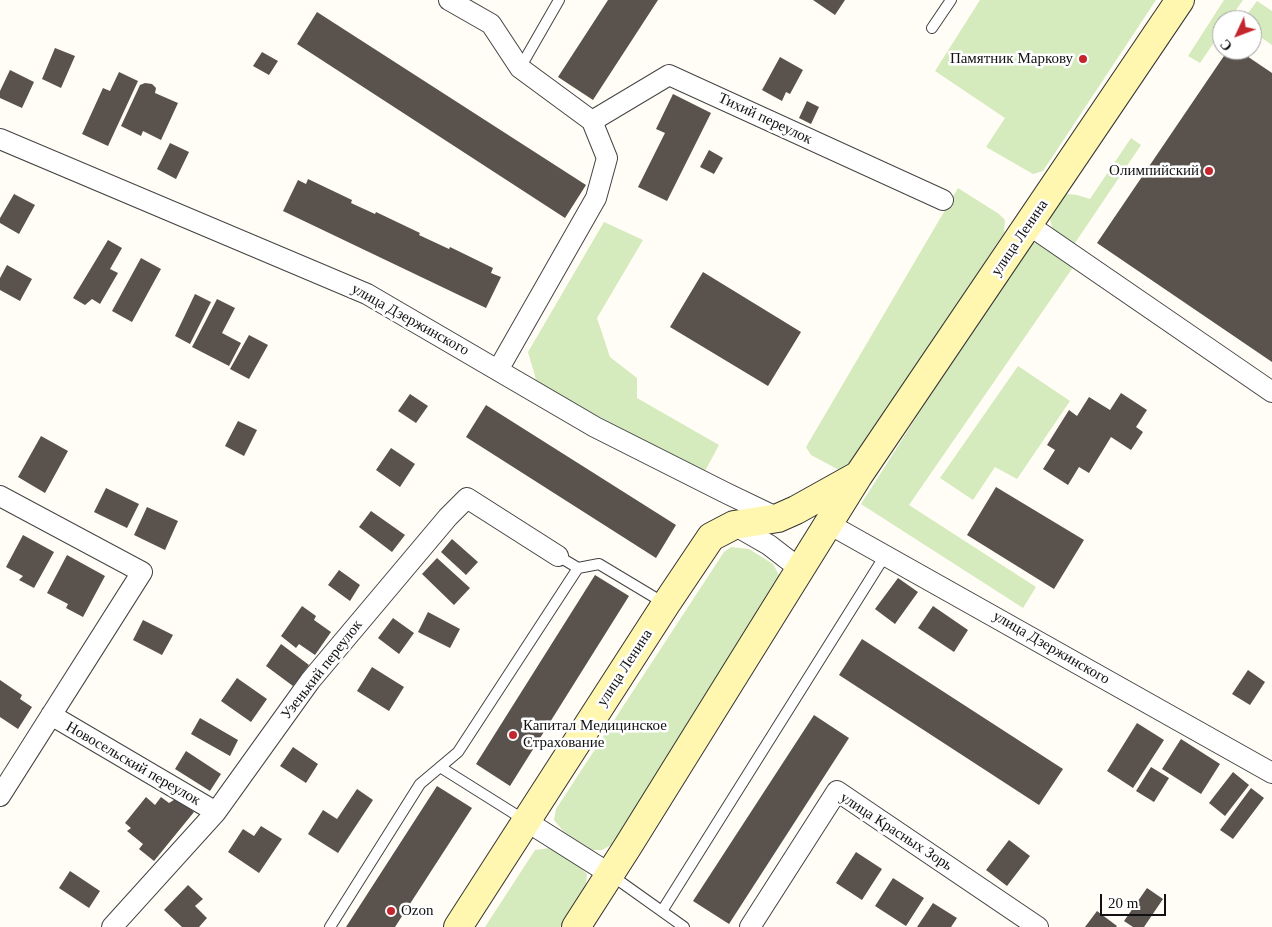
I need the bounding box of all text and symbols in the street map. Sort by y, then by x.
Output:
north arrow [1212,10,1262,60]
text: С [1217,36,1235,54]
place label: Памятник Маркову [950,50,1073,68]
marker: Памятник Маркову [1077,53,1089,65]
street label: Тихий переулок [715,89,815,149]
place label: Олимпийский [1109,162,1199,180]
marker: Олимпийский [1203,165,1215,177]
street label: улица Ленина [988,196,1052,280]
street label: улица Дзержинского [348,280,472,360]
street label: улица Дзержинского [989,607,1113,689]
street label: Узенький переулок [278,617,366,723]
street label: улица Ленина [593,626,657,710]
place label: Капитал Медицинское Страхование [523,717,667,752]
street label: Новосельский переулок [63,718,203,810]
marker: Капитал Медицинское Страхование [507,729,519,741]
street label: улица Красных Зорь [836,789,956,875]
scale bar [1102,884,1168,916]
text: 20 m [1108,895,1138,911]
place label: Ozon [401,902,433,920]
marker: Ozon [385,905,397,917]

